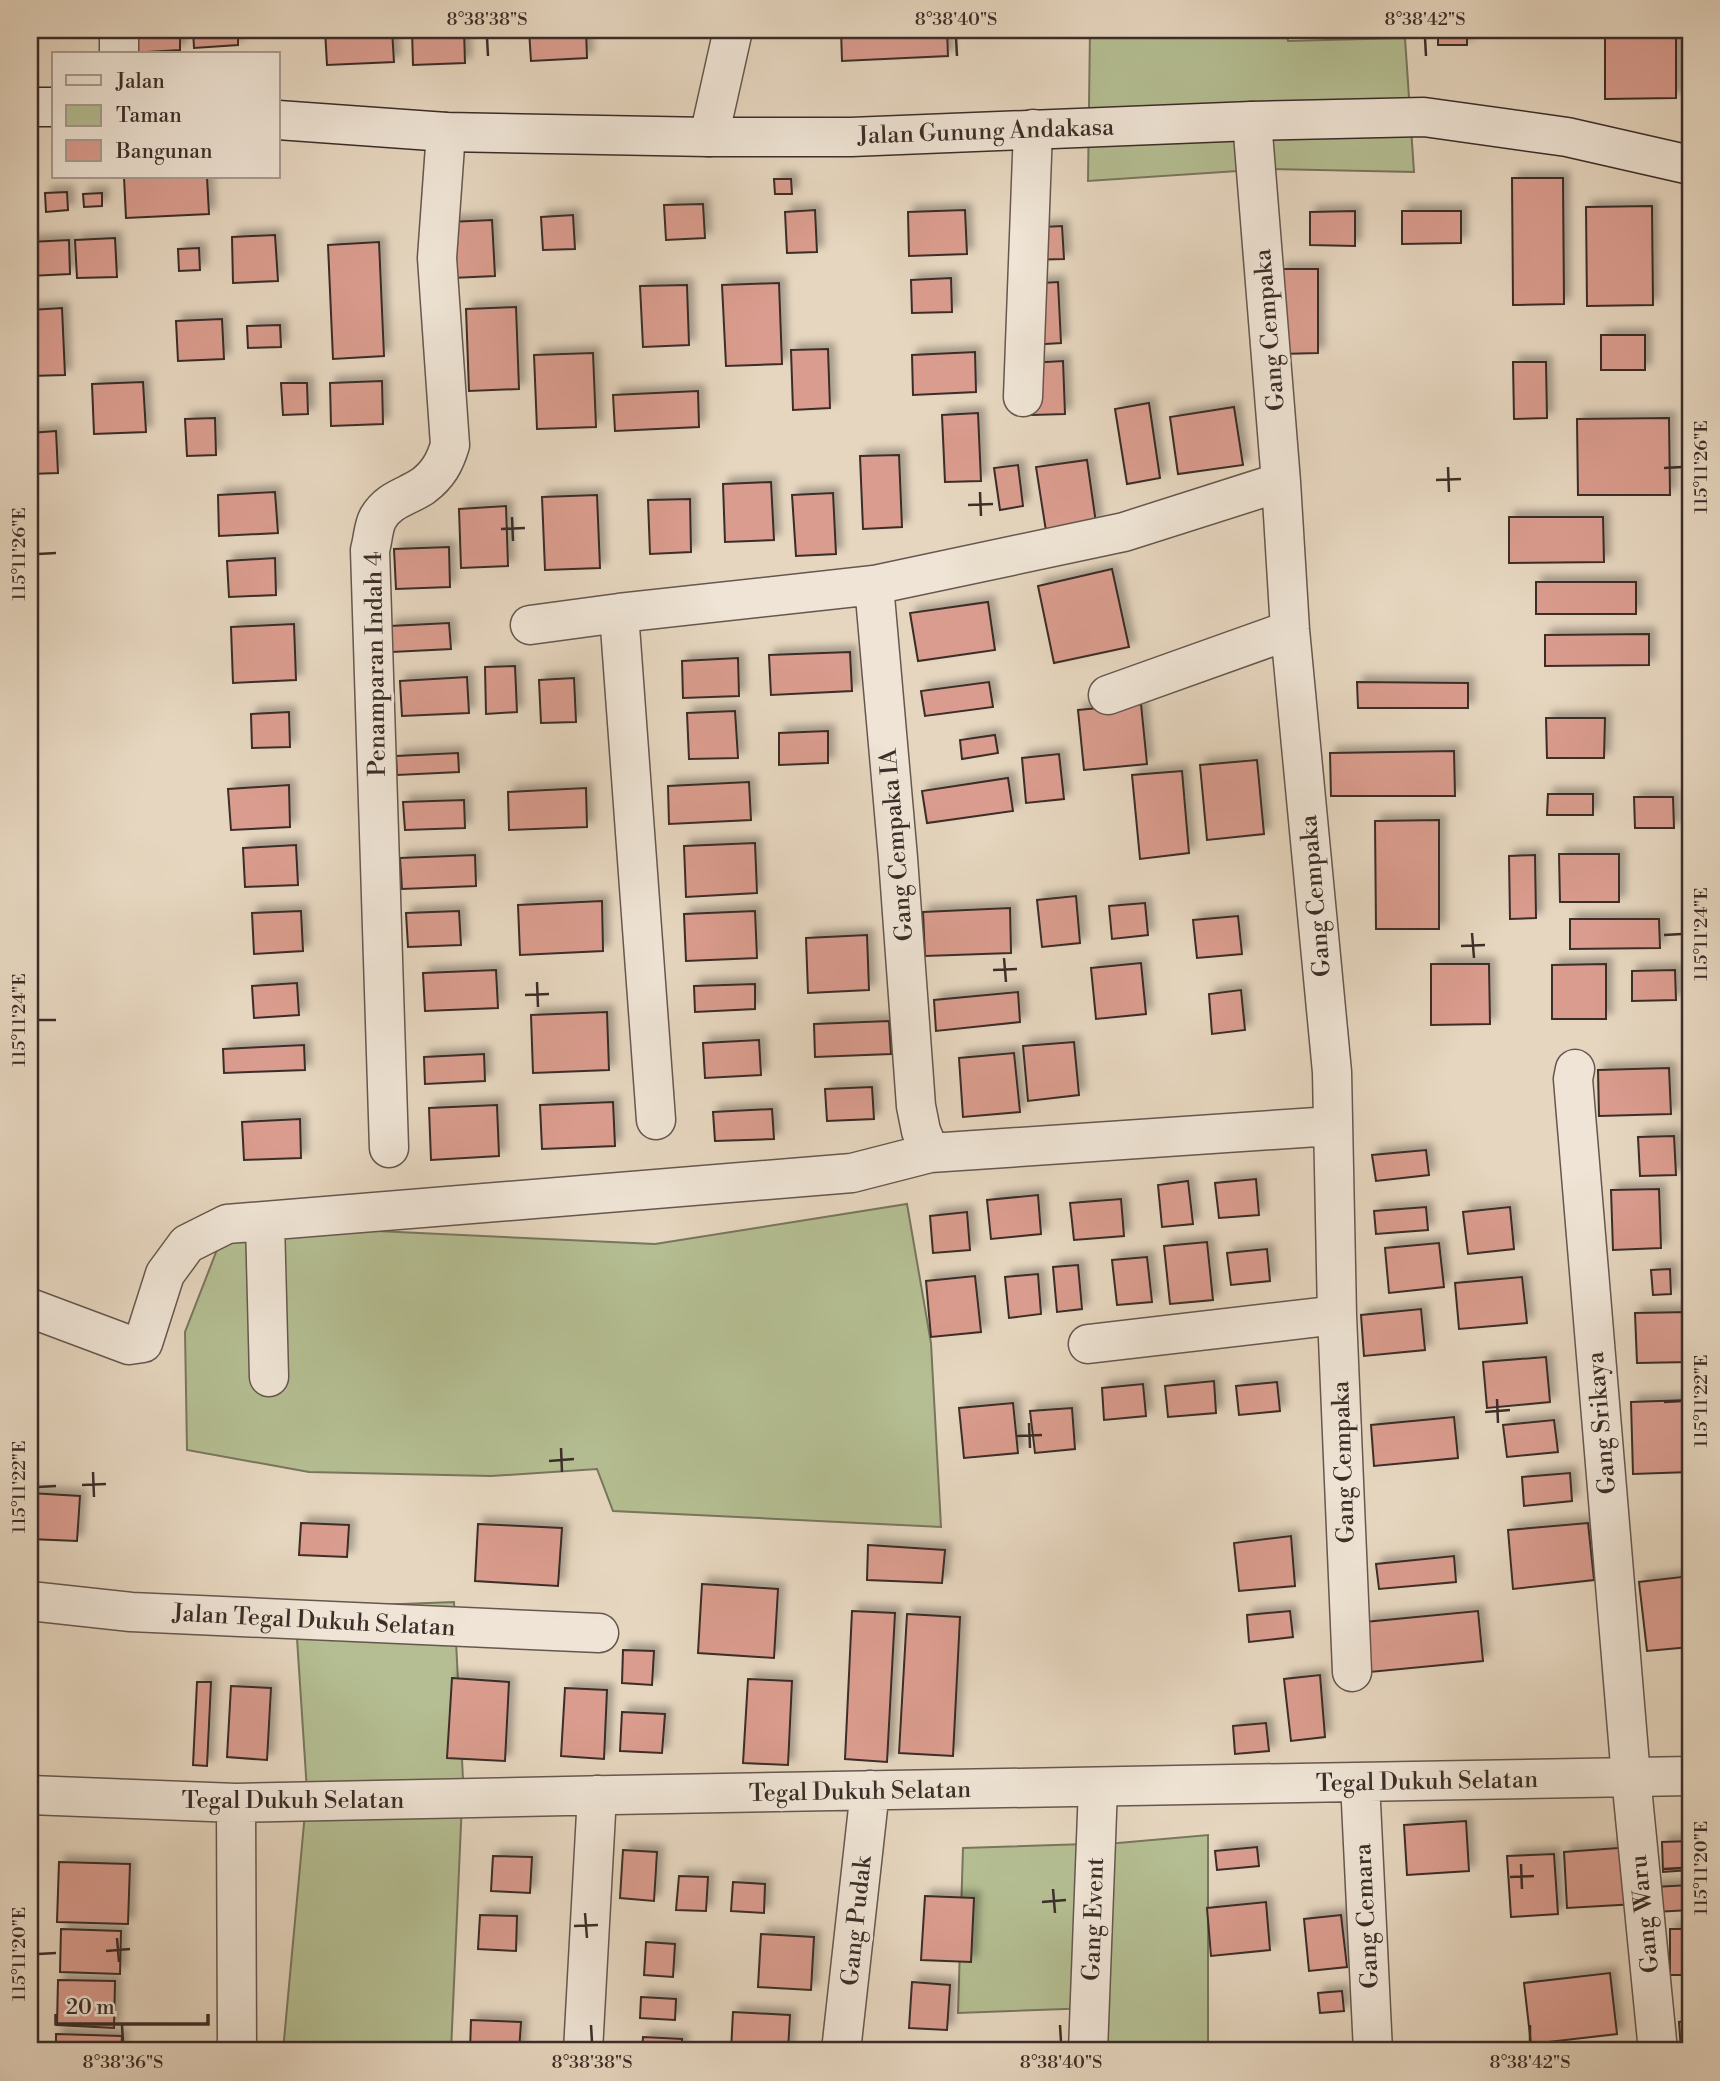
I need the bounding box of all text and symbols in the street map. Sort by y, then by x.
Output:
text: 8°38'38"S [447,8,527,31]
text: 8°38'40"S [915,8,997,31]
text: 8°38'42"S [1385,8,1465,31]
legend [52,52,280,178]
text: Jalan [115,69,165,95]
text: Taman [116,103,182,129]
street label: Jalan Gunung Andakasa [856,113,1116,152]
text: Bangunan [115,139,213,165]
street label: Gang Cempaka [1248,247,1292,412]
text: 115°11'26"E [1690,420,1713,514]
text: 115°11'26"E [8,507,31,601]
street label: Penamparan Indah 4 [359,551,393,777]
street label: Gang Cempaka IA [874,747,920,942]
street label: Gang Cempaka [1294,813,1338,978]
text: 115°11'24"E [1690,887,1713,981]
text: 115°11'24"E [8,973,31,1067]
street label: Gang Srikaya [1581,1350,1623,1495]
text: 115°11'22"E [1690,1355,1713,1447]
street label: Gang Cempaka [1326,1379,1362,1544]
text: 115°11'22"E [8,1441,31,1533]
street label: Jalan Tegal Dukuh Selatan [171,1599,456,1643]
street label: Tegal Dukuh Selatan [1316,1765,1538,1799]
street label: Tegal Dukuh Selatan [749,1775,971,1809]
street label: Tegal Dukuh Selatan [182,1786,404,1816]
text: 115°11'20"E [1690,1821,1713,1915]
street label: Gang Cemara [1348,1842,1386,1989]
street label: Gang Pudak [835,1853,879,1987]
street label: Gang Waru [1624,1853,1666,1974]
street label: Gang Event [1077,1856,1111,1981]
text: 115°11'20"E [8,1907,31,2001]
scale bar [56,1983,208,2027]
text: 20 m [66,1995,115,2021]
text: 8°38'36"S [83,2051,163,2074]
text: 8°38'38"S [552,2051,632,2074]
text: 8°38'40"S [1020,2051,1102,2074]
text: 8°38'42"S [1490,2051,1570,2074]

